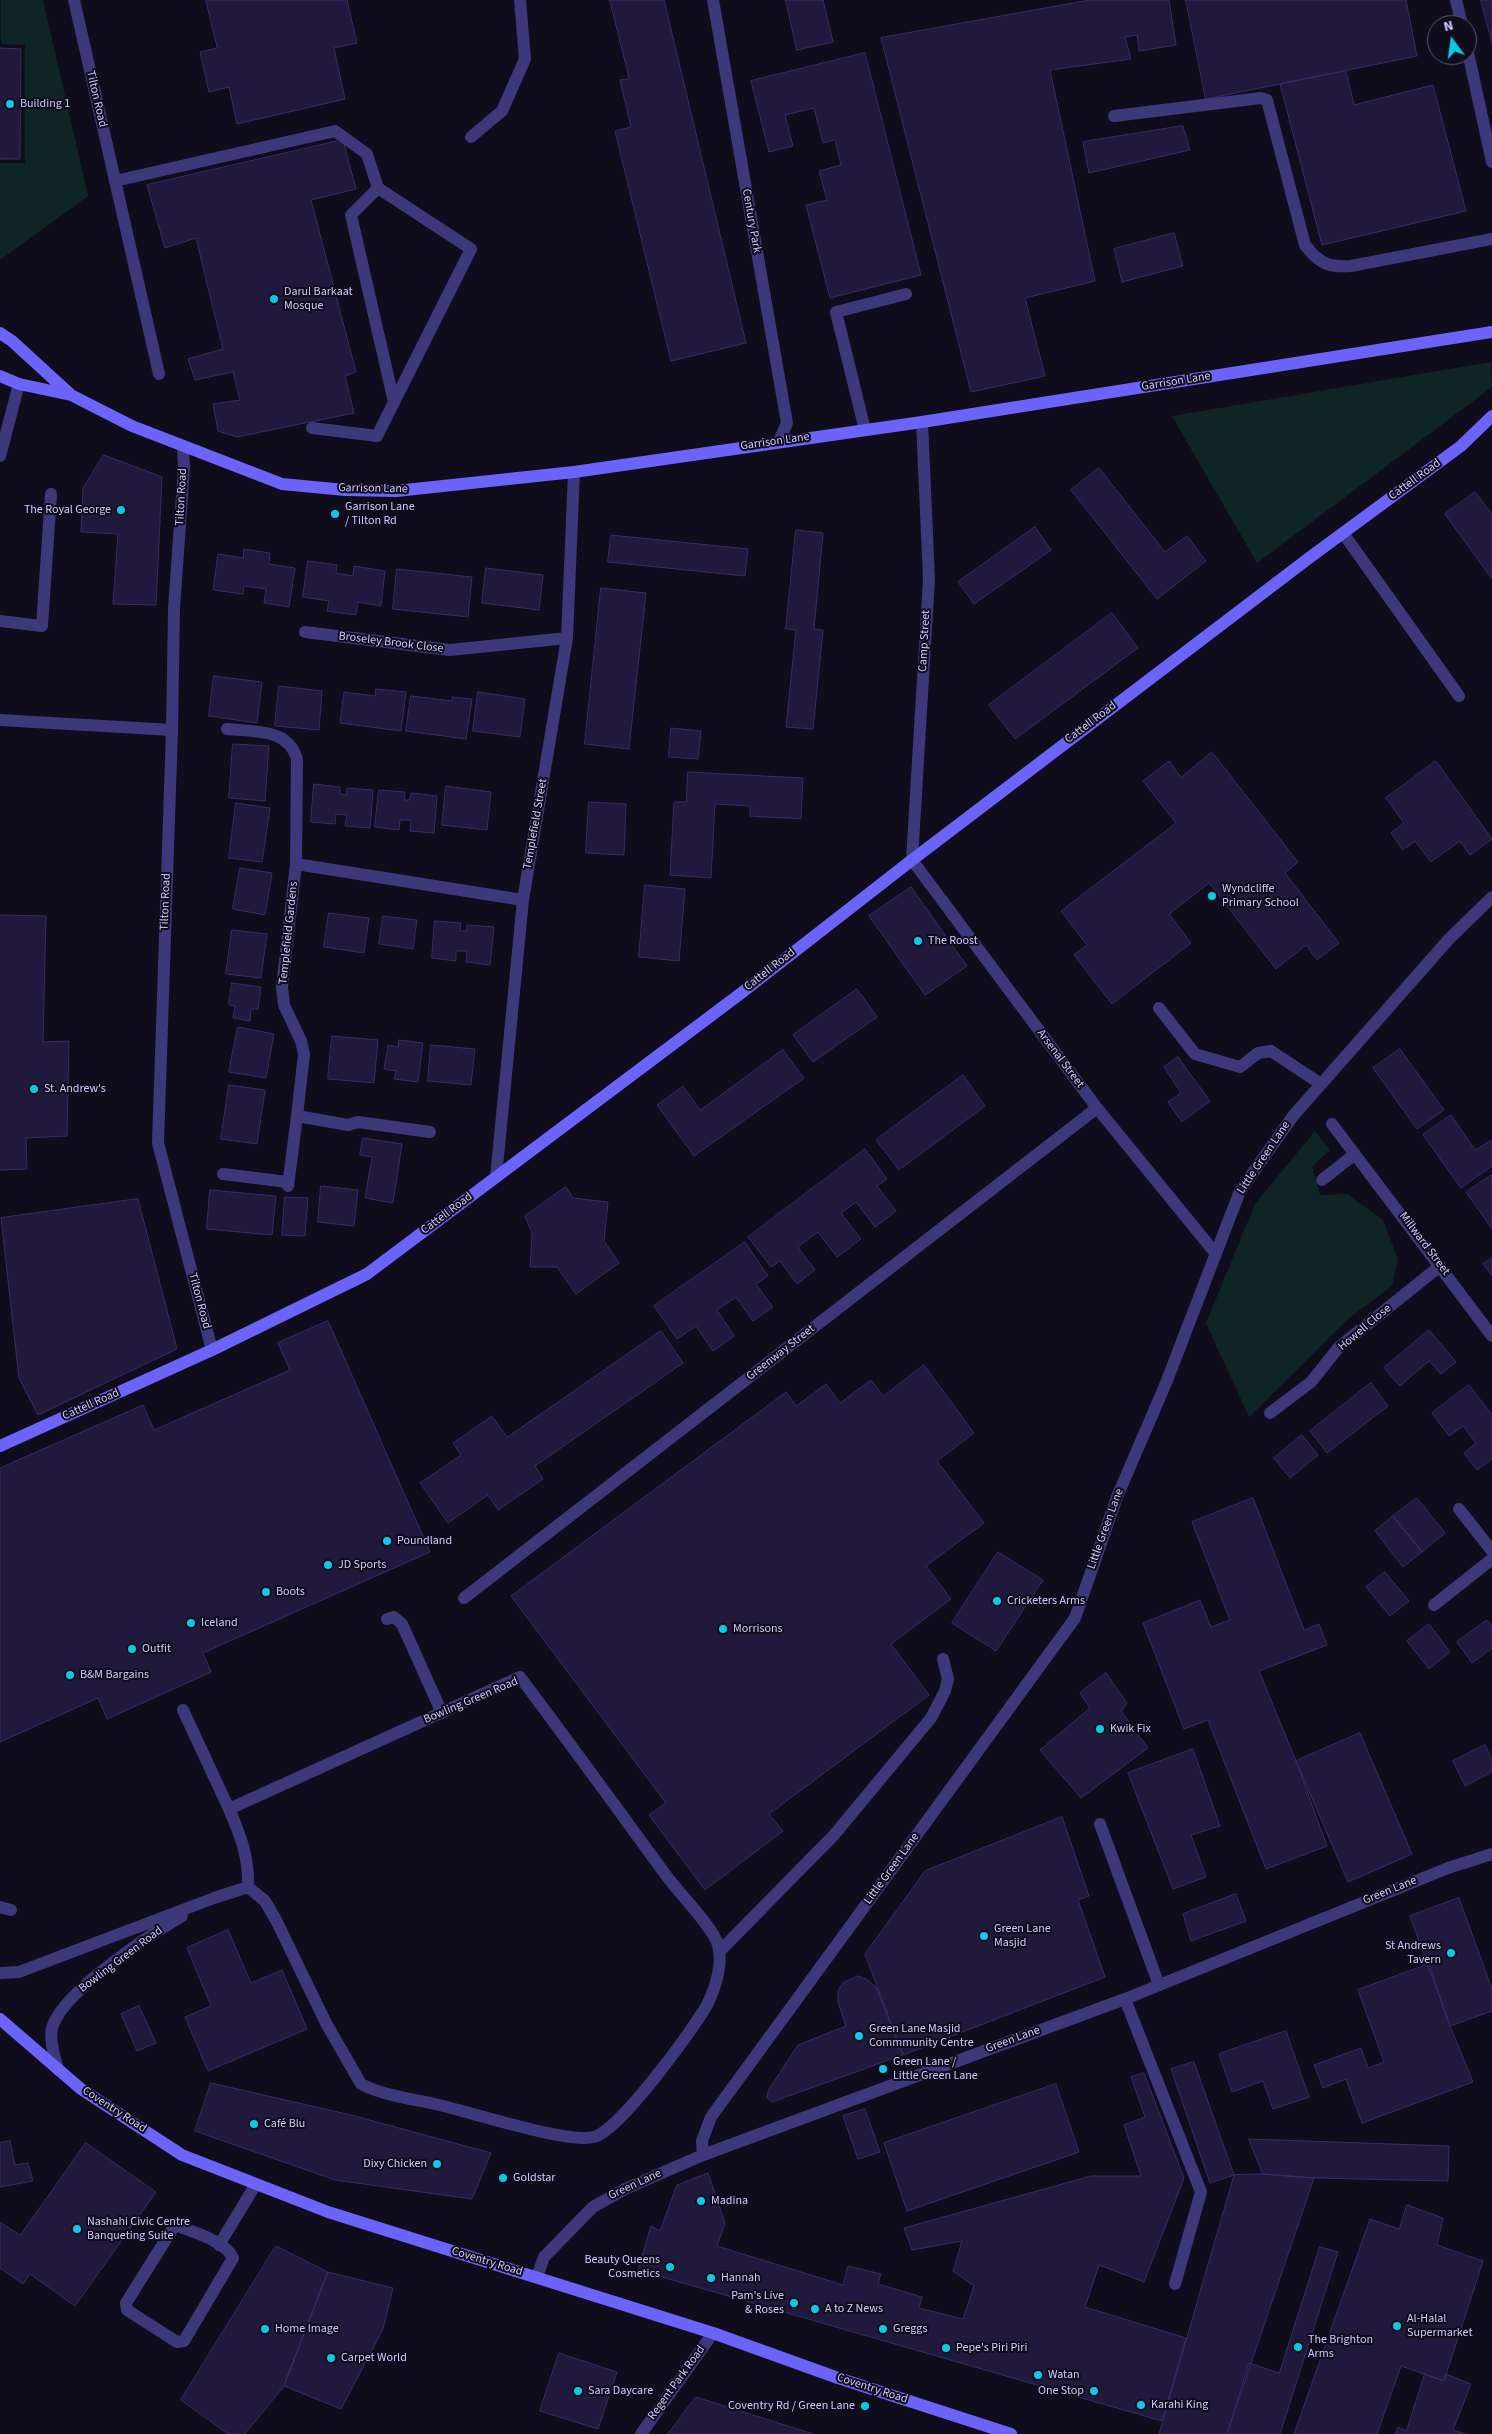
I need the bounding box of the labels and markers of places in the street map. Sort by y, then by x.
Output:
place label: Building 1 [20,97,70,111]
marker: Building 1 [4,98,16,110]
place label: Darul Barkaat Mosque [284,285,353,313]
marker: Darul Barkaat Mosque [268,293,280,305]
place label: Garrison Lane / Tilton Rd [345,500,415,528]
place label: The Royal George [24,503,111,517]
marker: The Royal George [115,504,127,516]
marker: Garrison Lane / Tilton Rd [329,508,341,520]
place label: Wyndcliffe Primary School [1222,882,1299,910]
marker: Wyndcliffe Primary School [1206,890,1218,902]
place label: The Roost [928,934,978,948]
marker: The Roost [912,935,924,947]
place label: St. Andrew's [44,1082,106,1096]
marker: St. Andrew's [28,1083,40,1095]
place label: Poundland [397,1534,452,1548]
marker: Poundland [381,1535,393,1547]
place label: JD Sports [338,1558,386,1572]
marker: JD Sports [322,1559,334,1571]
place label: Boots [276,1585,305,1599]
marker: Boots [260,1586,272,1598]
place label: Cricketers Arms [1007,1594,1085,1608]
marker: Cricketers Arms [991,1595,1003,1607]
place label: Iceland [201,1616,238,1630]
marker: Iceland [185,1617,197,1629]
place label: Morrisons [733,1622,783,1636]
marker: Morrisons [717,1623,729,1635]
place label: Outfit [142,1642,171,1656]
marker: Outfit [126,1643,138,1655]
place label: B&M Bargains [80,1668,149,1682]
marker: B&M Bargains [64,1669,76,1681]
place label: Kwik Fix [1110,1722,1151,1736]
marker: Kwik Fix [1094,1723,1106,1735]
place label: Green Lane Masjid [994,1922,1051,1950]
marker: Green Lane Masjid [978,1930,990,1942]
place label: St Andrews Tavern [1385,1939,1441,1967]
marker: St Andrews Tavern [1445,1947,1457,1959]
place label: Green Lane Masjid Commmunity Centre [869,2022,974,2050]
marker: Green Lane Masjid Commmunity Centre [853,2030,865,2042]
place label: Green Lane / Little Green Lane [893,2055,978,2083]
marker: Green Lane / Little Green Lane [877,2063,889,2075]
place label: Café Blu [264,2117,305,2131]
marker: Café Blu [248,2118,260,2130]
place label: Dixy Chicken [363,2157,427,2171]
marker: Dixy Chicken [431,2158,443,2170]
place label: Goldstar [513,2171,555,2185]
marker: Goldstar [497,2172,509,2184]
place label: Madina [711,2194,748,2208]
marker: Madina [695,2195,707,2207]
place label: Nashahi Civic Centre Banqueting Suite [87,2215,190,2243]
marker: Nashahi Civic Centre Banqueting Suite [71,2223,83,2235]
place label: Beauty Queens Cosmetics [585,2253,660,2281]
marker: Beauty Queens Cosmetics [664,2261,676,2273]
place label: Hannah [721,2271,761,2285]
marker: Hannah [705,2272,717,2284]
place label: Pam's Live & Roses [731,2289,784,2317]
marker: Pam's Live & Roses [788,2297,800,2309]
place label: A to Z News [825,2302,883,2316]
marker: A to Z News [809,2303,821,2315]
place label: Al-Halal Supermarket [1407,2312,1472,2340]
marker: Al-Halal Supermarket [1391,2320,1403,2332]
place label: Home Image [275,2322,339,2336]
place label: Greggs [893,2322,927,2336]
marker: Home Image [259,2323,271,2335]
marker: Greggs [877,2323,889,2335]
place label: The Brighton Arms [1308,2333,1373,2361]
place label: Pepe's Piri Piri [956,2341,1027,2355]
marker: The Brighton Arms [1292,2341,1304,2353]
marker: Pepe's Piri Piri [940,2342,952,2354]
place label: Carpet World [341,2351,407,2365]
marker: Carpet World [325,2352,337,2364]
place label: Watan [1048,2368,1080,2382]
marker: Watan [1032,2369,1044,2381]
place label: Sara Daycare [588,2384,653,2398]
place label: One Stop [1038,2384,1084,2398]
marker: Sara Daycare [572,2385,584,2397]
marker: One Stop [1088,2385,1100,2397]
place label: Karahi King [1151,2398,1208,2412]
place label: Coventry Rd / Green Lane [728,2399,855,2413]
marker: Karahi King [1135,2399,1147,2411]
marker: Coventry Rd / Green Lane [859,2400,871,2412]

